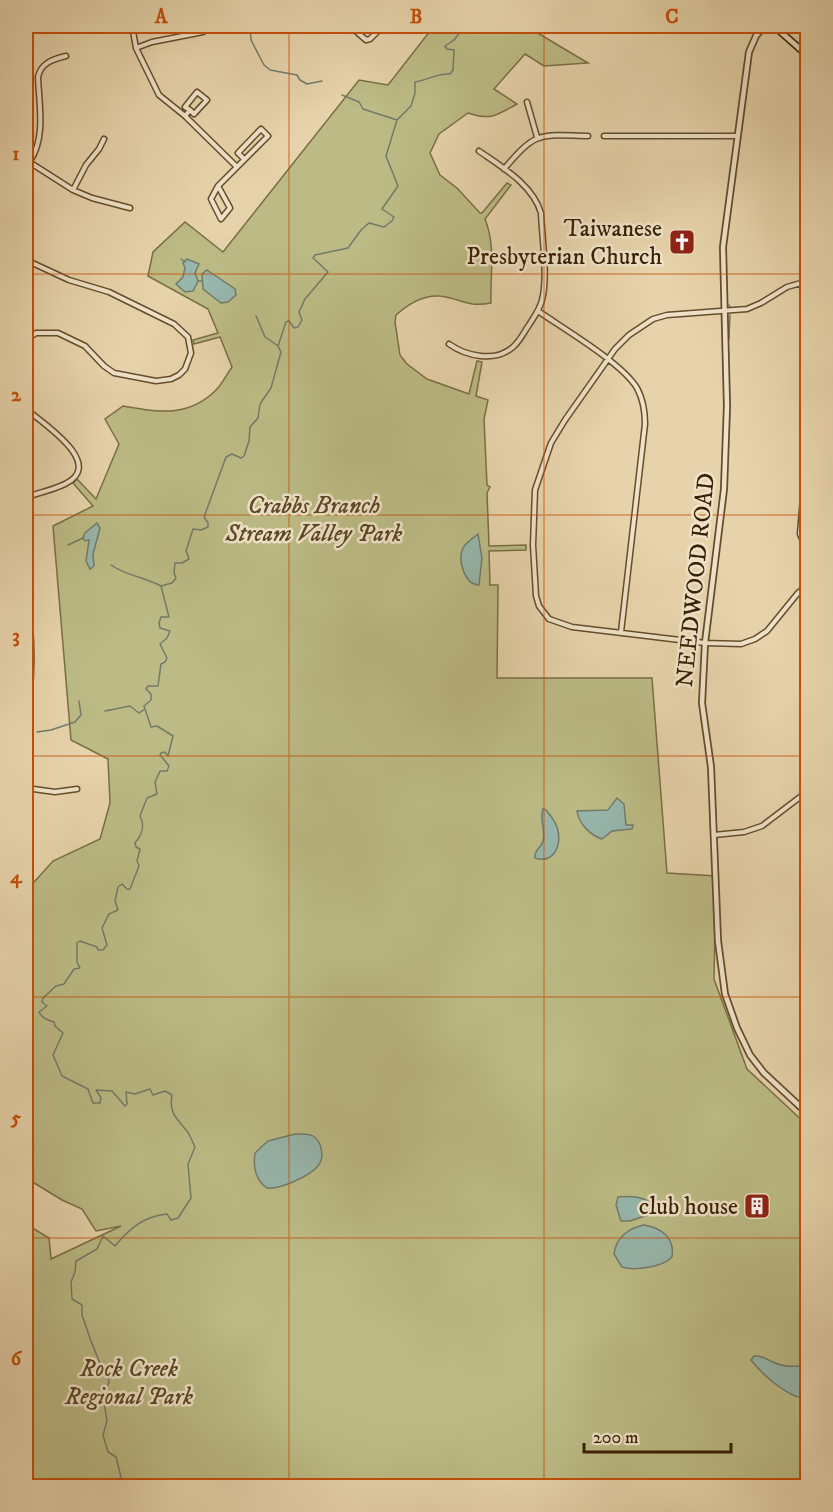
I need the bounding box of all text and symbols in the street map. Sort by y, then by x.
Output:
text: A [154,5,169,30]
text: B [410,5,422,30]
text: C [665,5,679,30]
text: 1 [12,142,20,167]
place label: Taiwanese Presbyterian Church [466,214,662,272]
church icon: Taiwanese Presbyterian Church [667,227,697,257]
text: 2 [11,383,22,408]
street label: NEEDWOOD ROAD [670,471,722,689]
park label: Crabbs Branch Stream Valley Park [225,491,402,549]
text: 3 [12,624,20,649]
text: 4 [10,865,23,890]
text: 5 [10,1106,21,1131]
building icon: club house [742,1191,772,1221]
place label: club house [639,1192,738,1222]
text: 6 [11,1347,23,1372]
park label: Rock Creek Regional Park [64,1354,193,1412]
scale bar [584,1416,731,1454]
text: 200 m [593,1427,639,1449]

